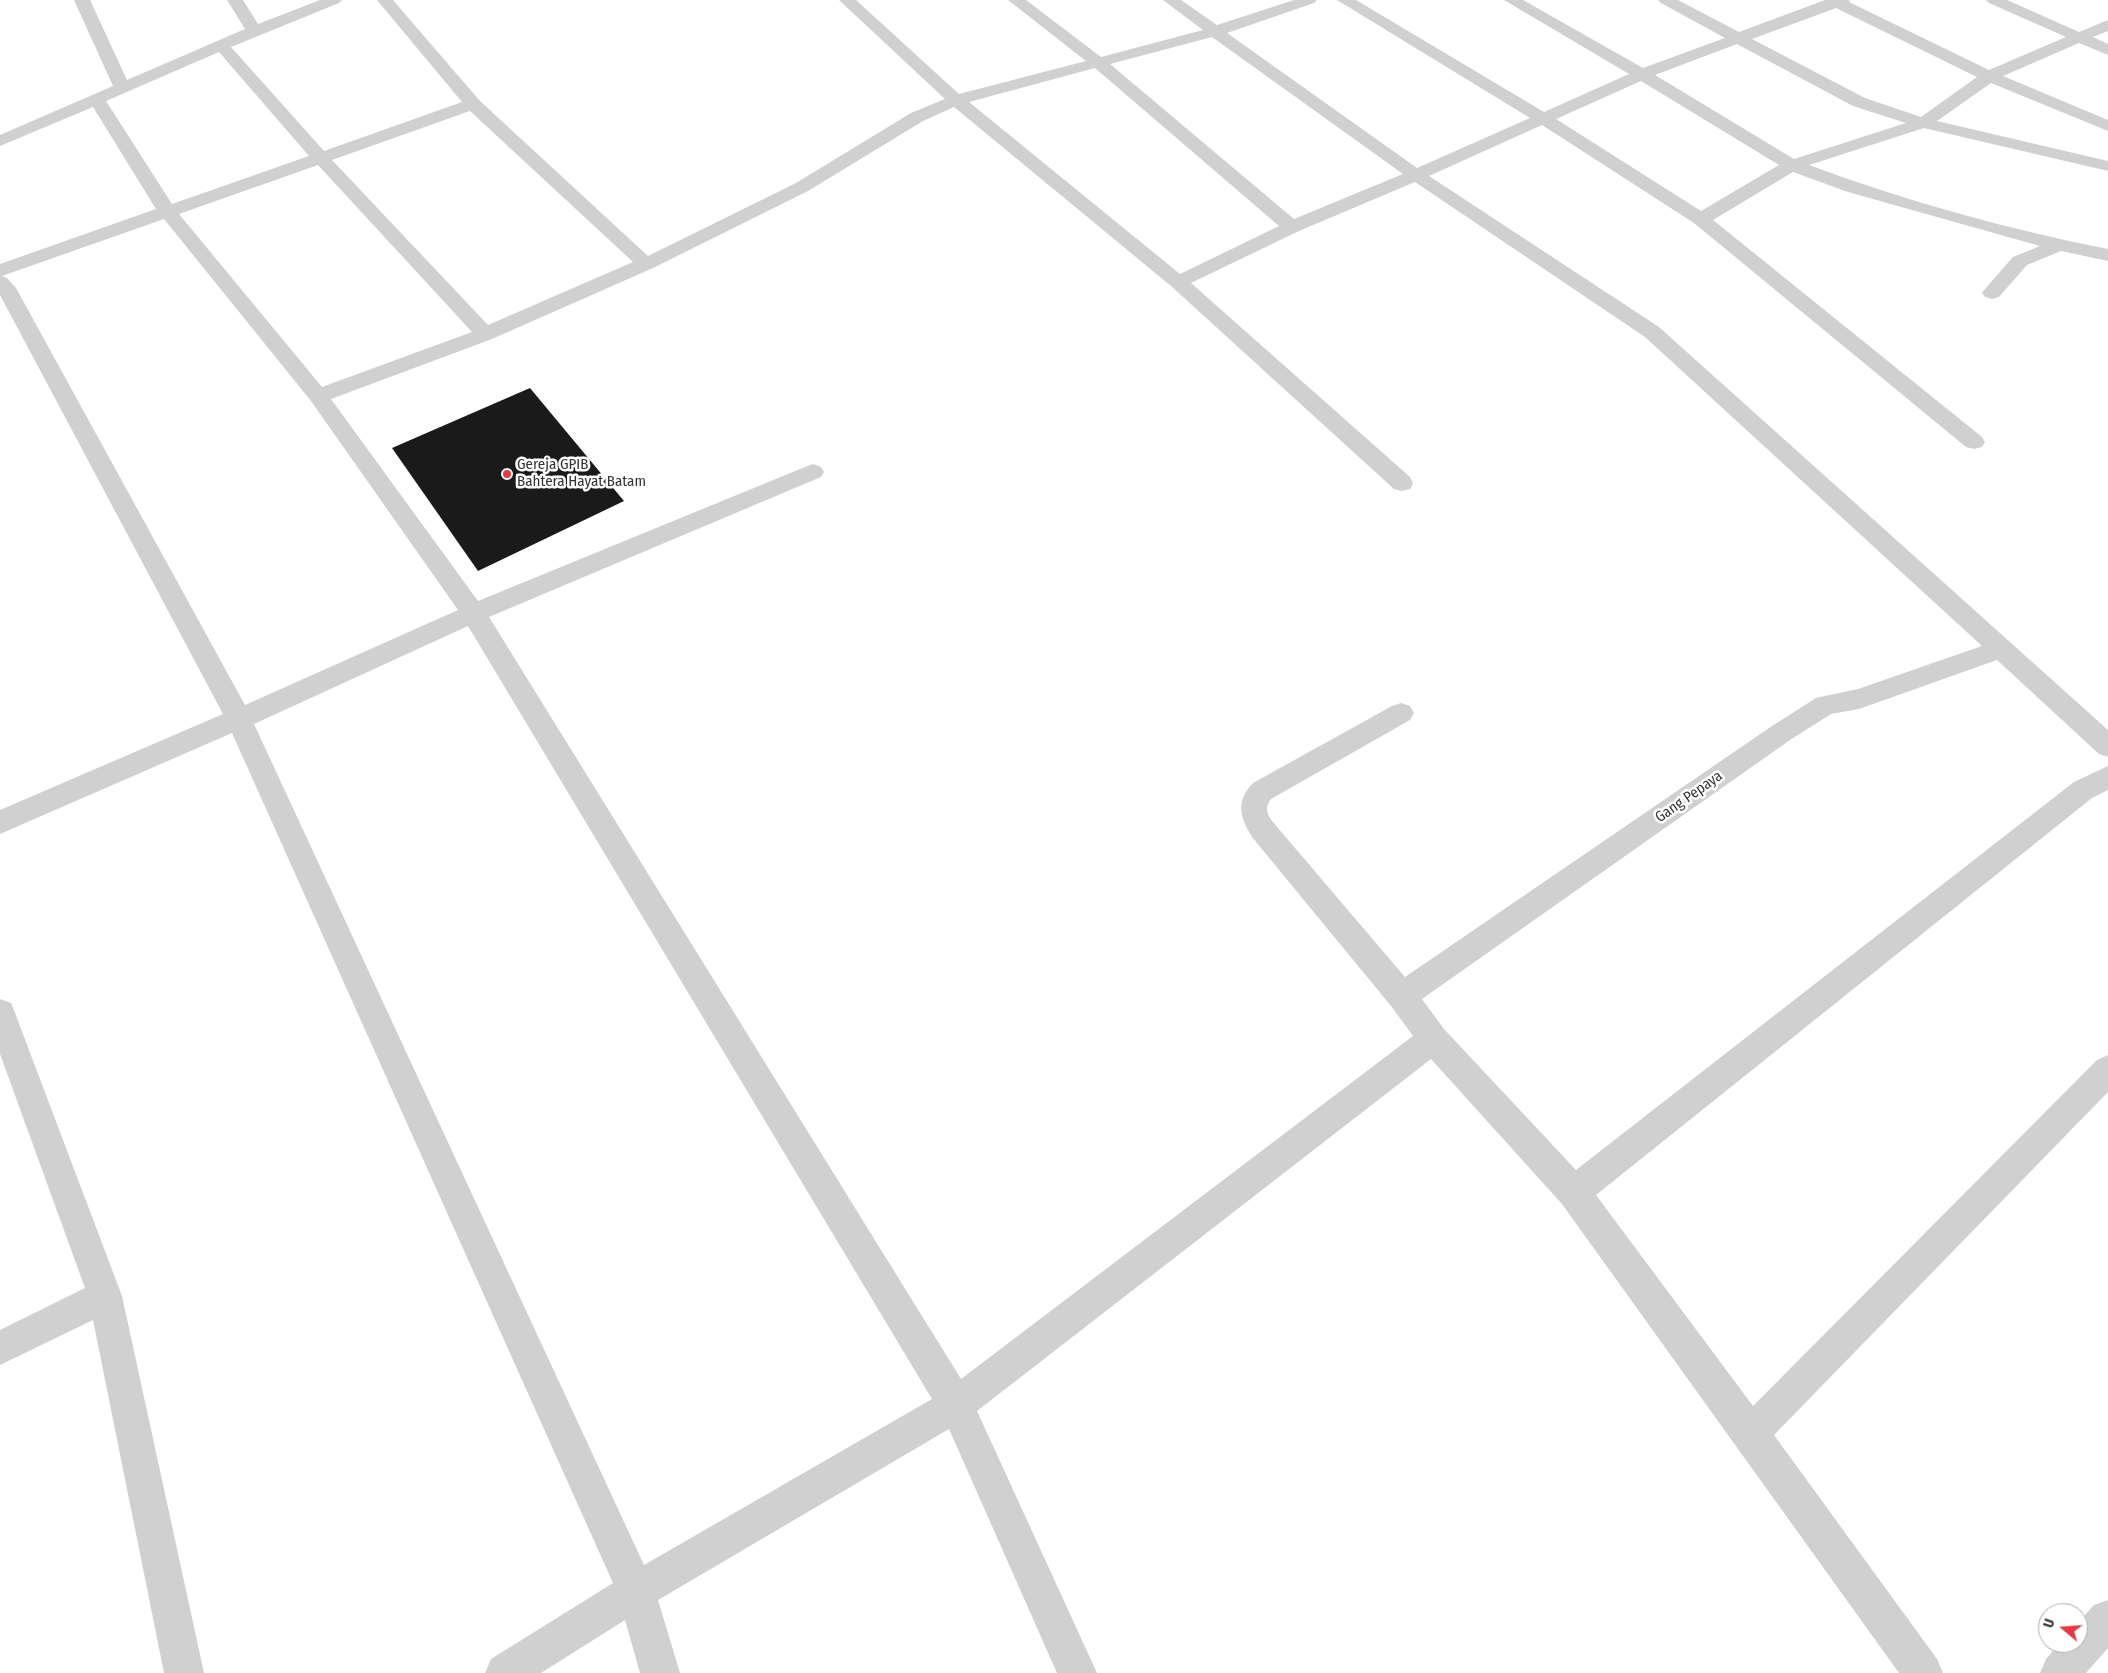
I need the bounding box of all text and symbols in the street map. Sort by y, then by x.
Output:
place label: Gereja GPIB Bahtera Hayat Batam [517,456,646,491]
marker: Gereja GPIB Bahtera Hayat Batam [501,468,513,480]
street label: Gang Pepaya [1652,767,1726,827]
north arrow [2038,1603,2088,1653]
text: U [2040,1617,2059,1630]

